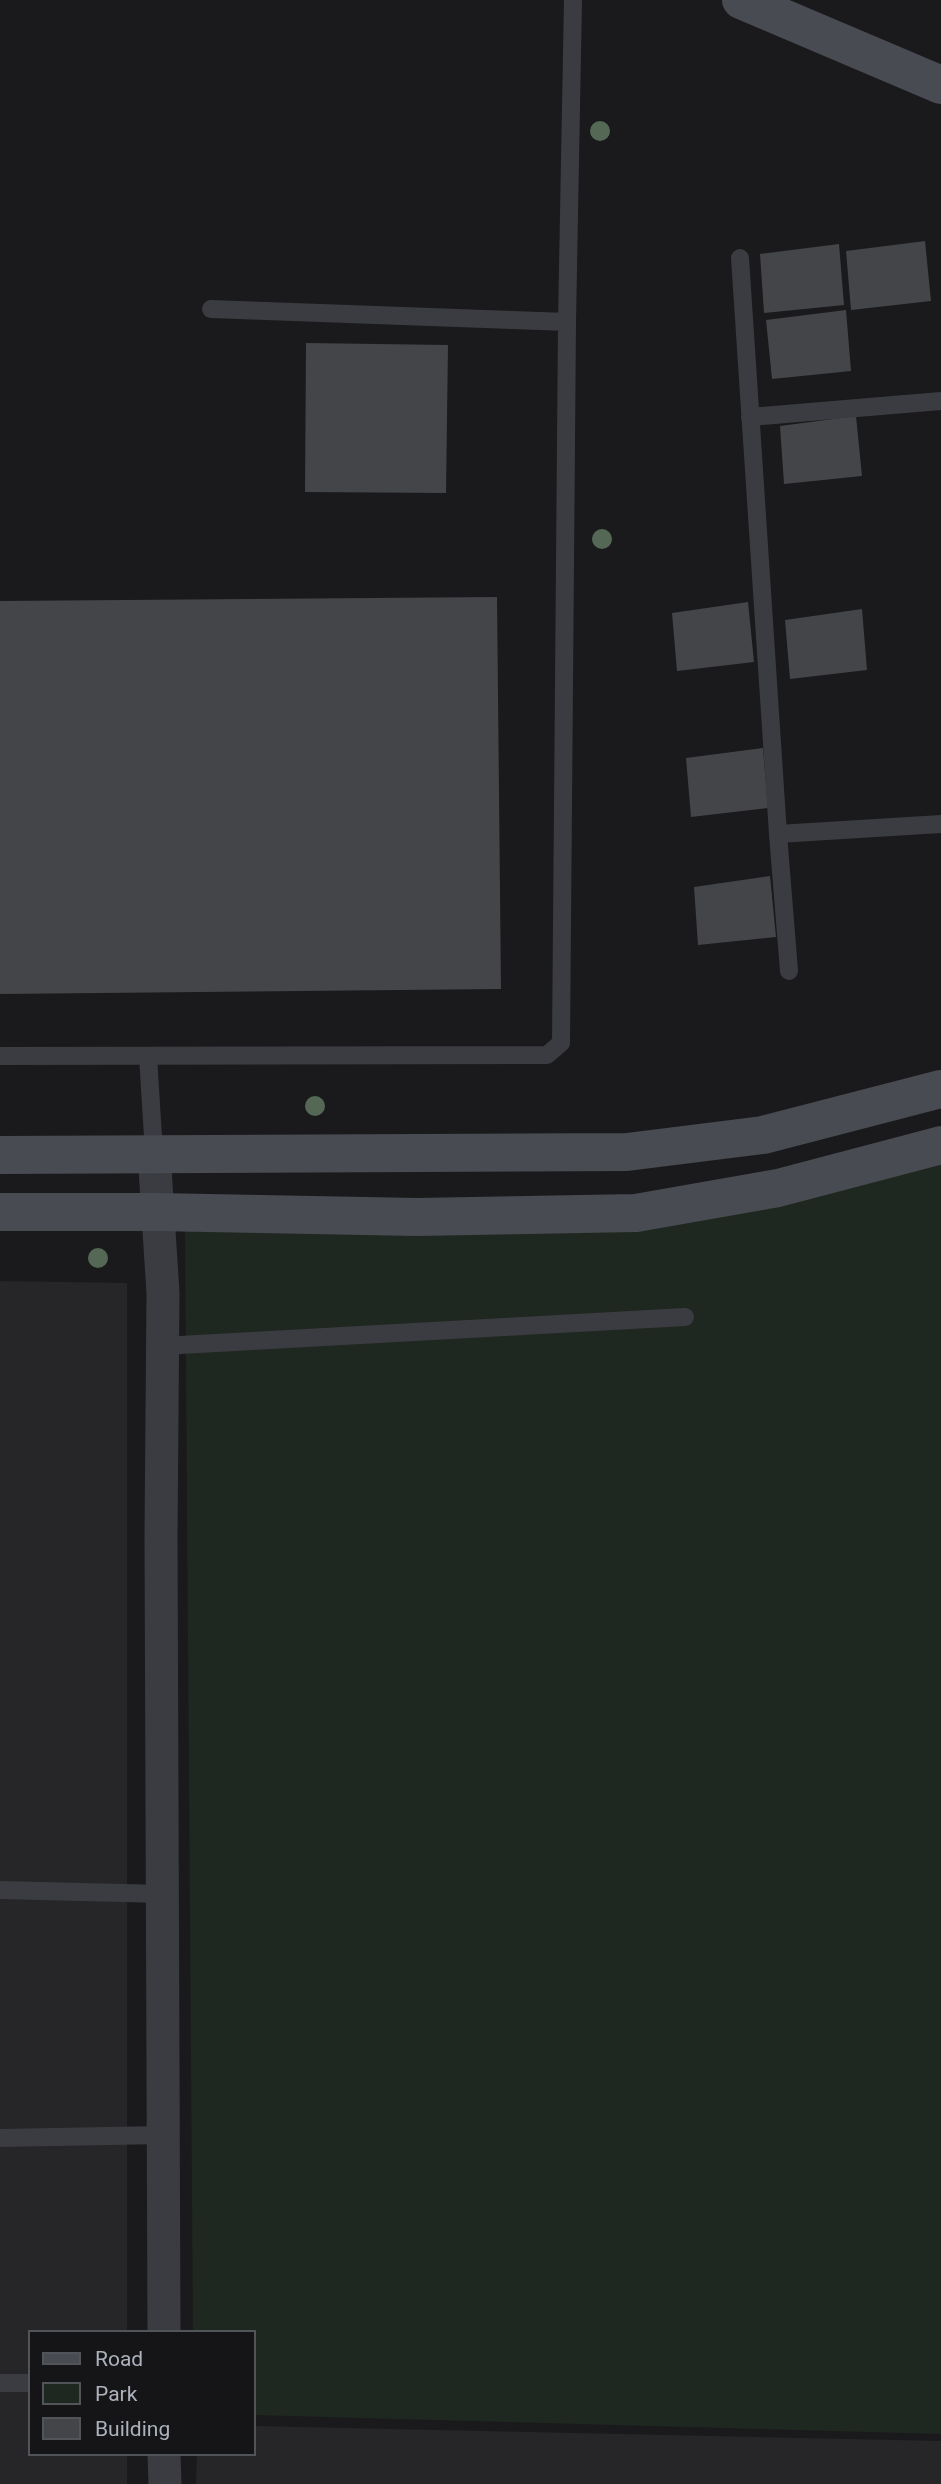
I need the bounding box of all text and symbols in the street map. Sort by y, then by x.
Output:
legend [28,2330,256,2456]
text: Road [95,2347,143,2371]
text: Park [95,2382,137,2406]
text: Building [95,2417,170,2441]

